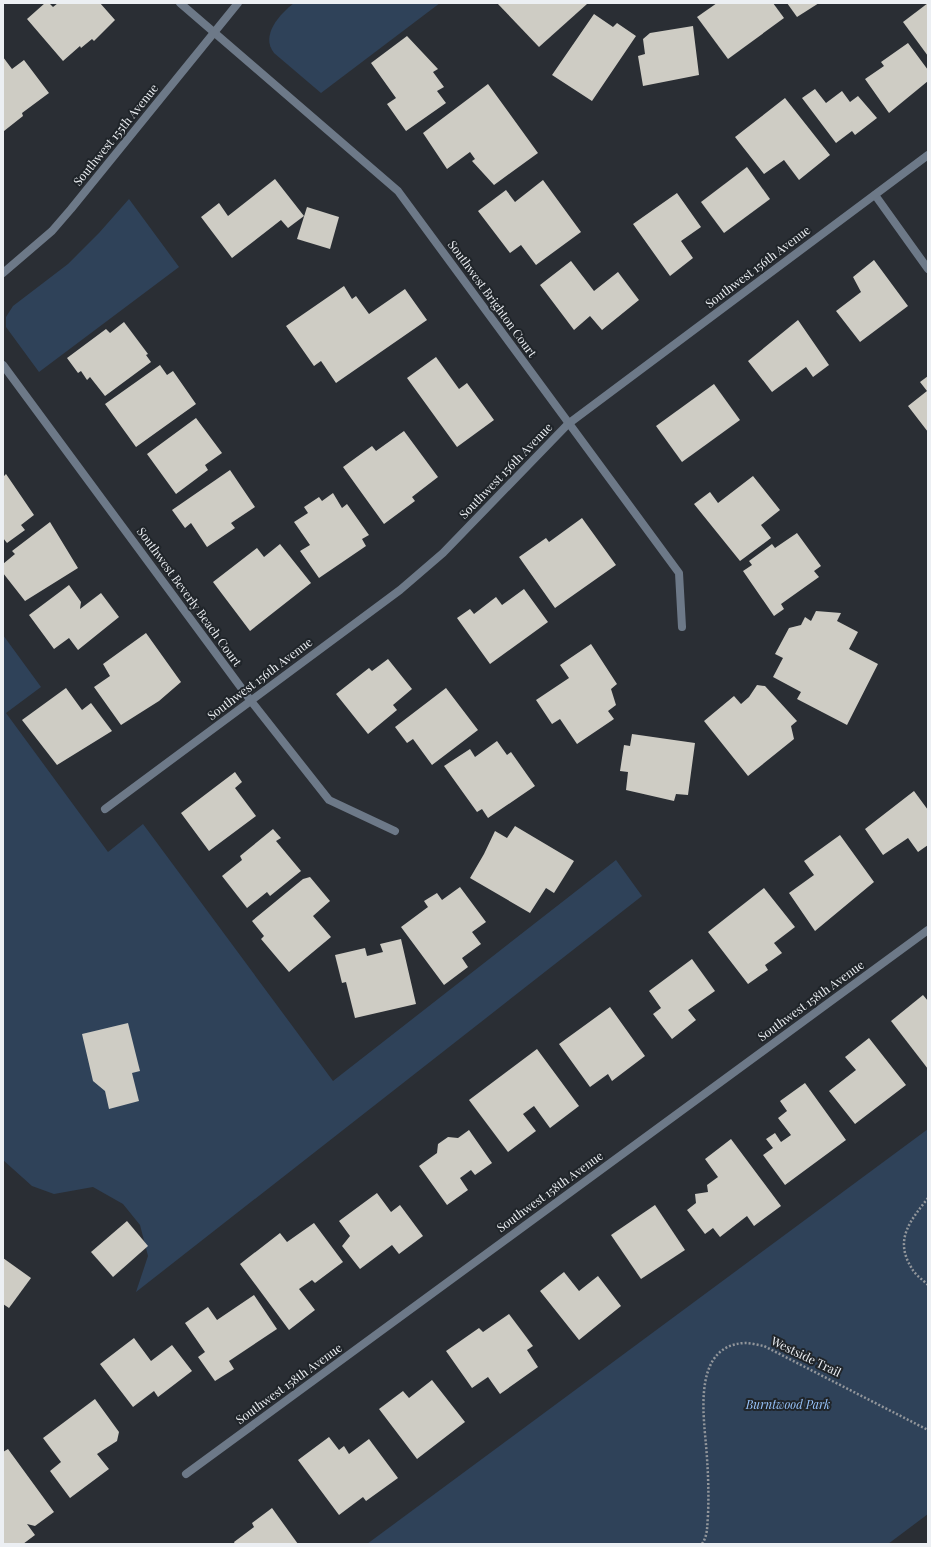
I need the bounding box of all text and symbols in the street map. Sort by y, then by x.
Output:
street label: Southwest 155th Avenue [69,80,161,189]
street label: Southwest 156th Avenue [702,221,813,311]
street label: Southwest Brighton Court [445,237,541,361]
street label: Southwest 156th Avenue [455,419,555,522]
street label: Southwest Beverly Beach Court [134,524,246,670]
street label: Southwest 156th Avenue [204,633,315,723]
street label: Southwest 158th Avenue [754,956,867,1044]
street label: Southwest 158th Avenue [493,1147,606,1235]
street label: Westside Trail [768,1332,845,1380]
street label: Southwest 158th Avenue [232,1339,345,1427]
park label: Burntwood Park [745,1396,830,1412]

